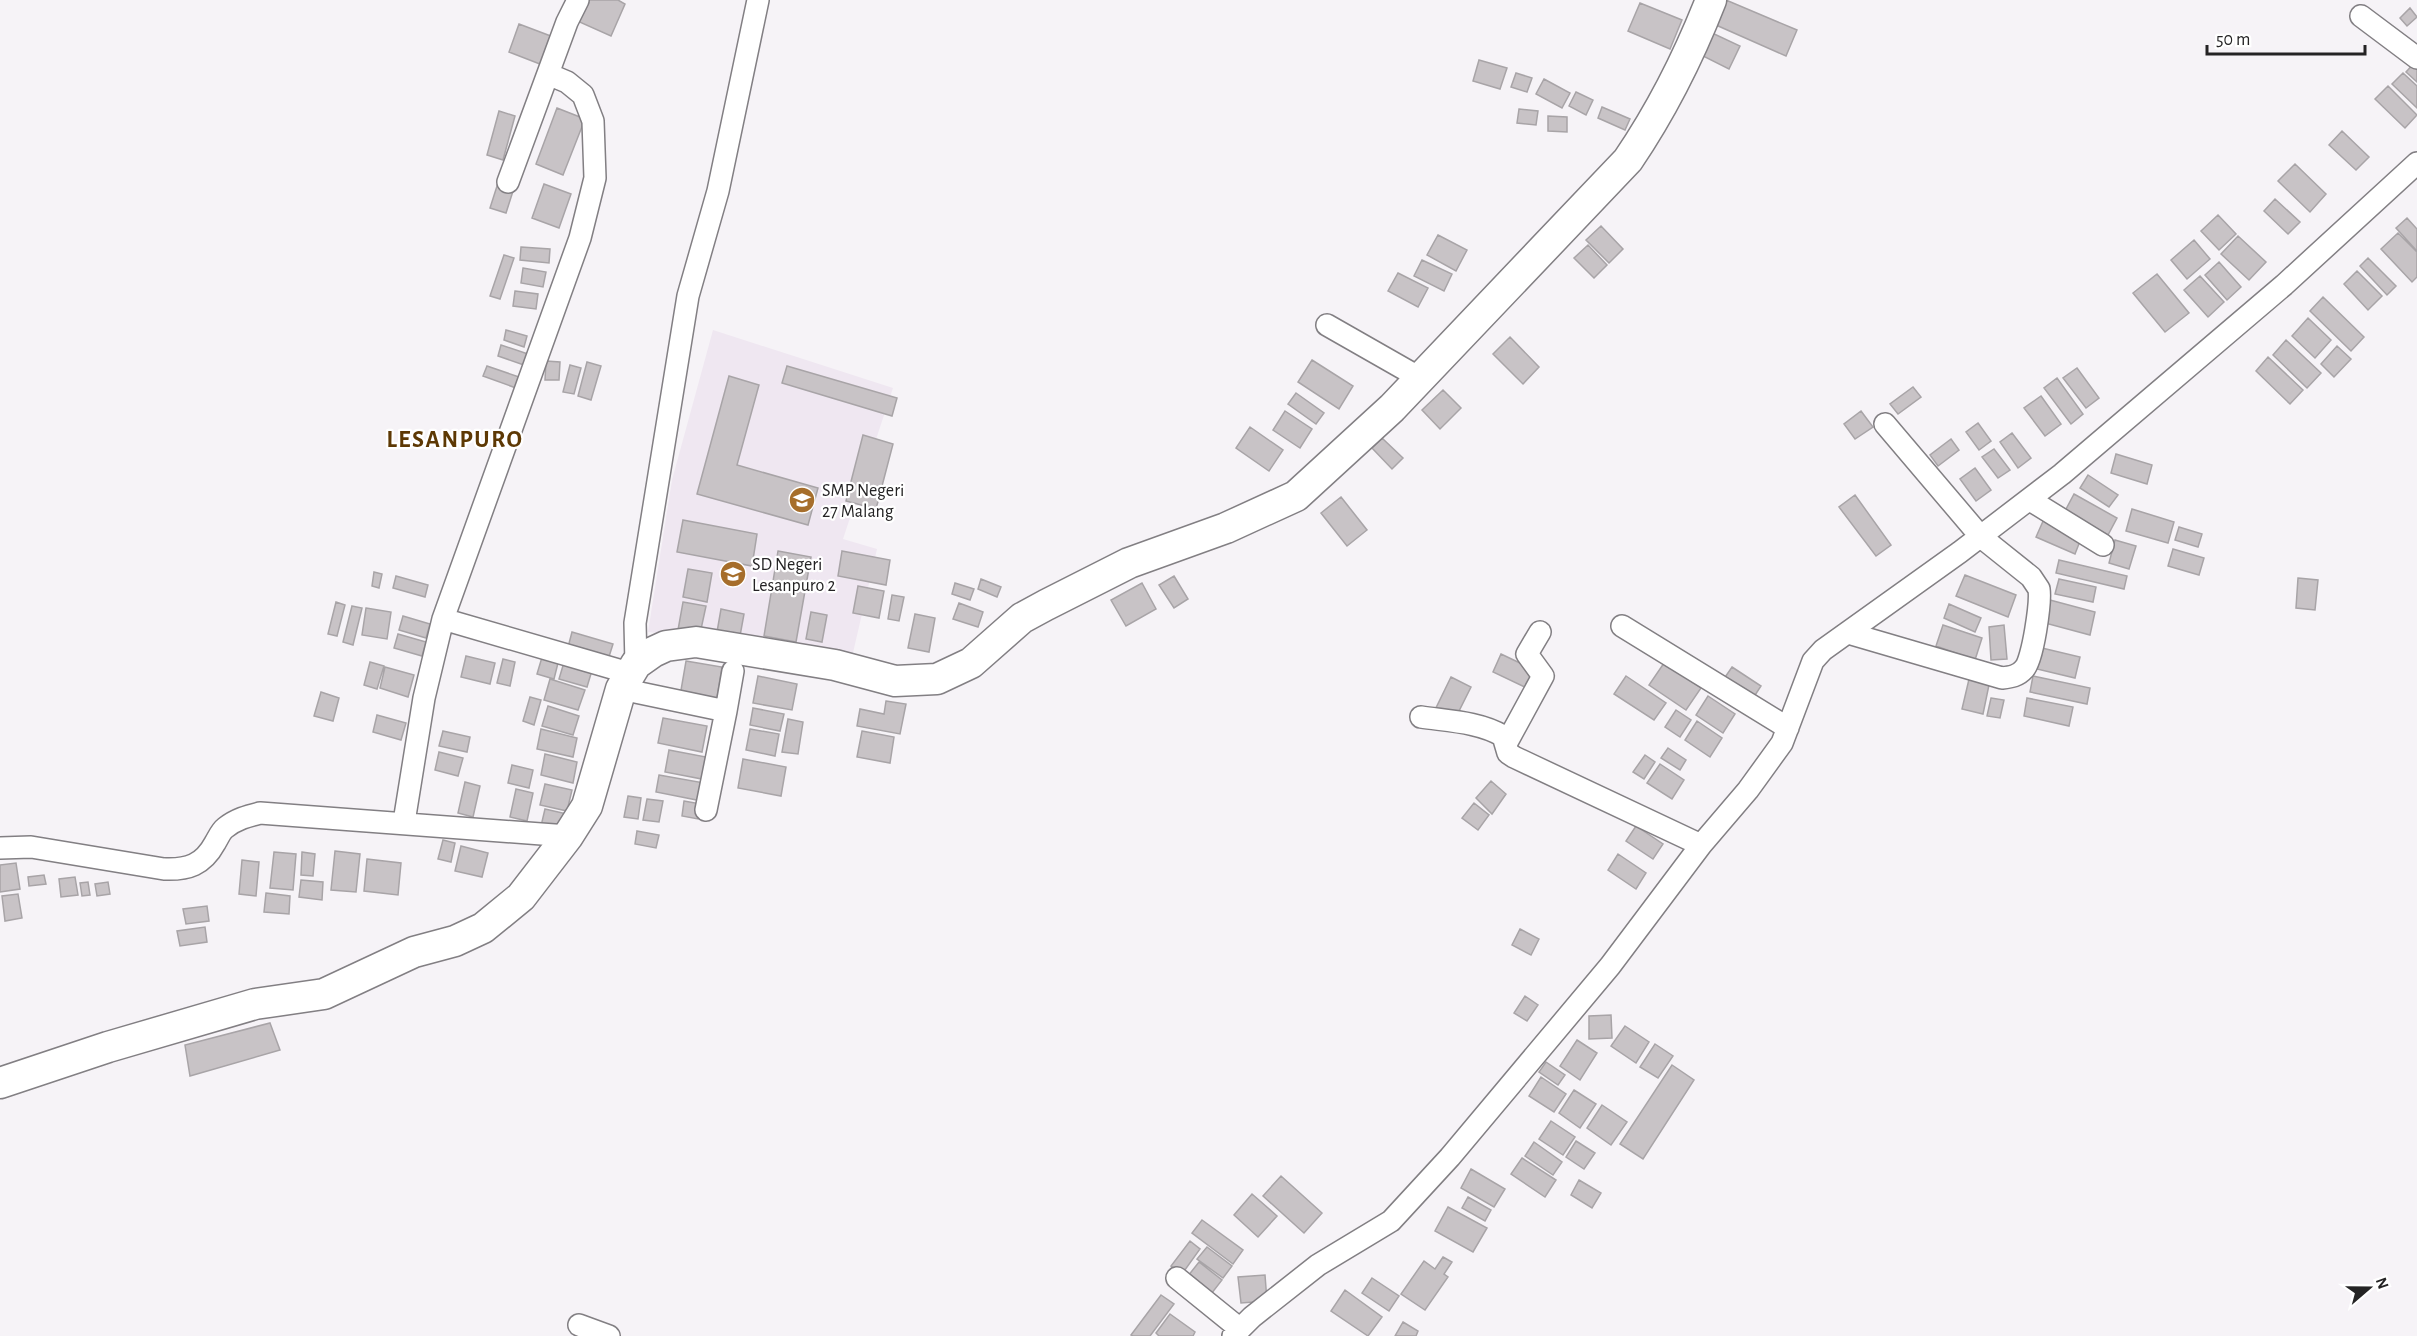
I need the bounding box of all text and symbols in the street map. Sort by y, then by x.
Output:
scale bar [2207,18,2364,56]
text: 50 m [2216,31,2250,49]
district label: LESANPURO [386,428,524,452]
place label: SMP Negeri 27 Malang [822,482,904,521]
school or university icon: SMP Negeri 27 Malang [787,485,817,515]
place label: SD Negeri Lesanpuro 2 [752,556,836,595]
school or university icon: SD Negeri Lesanpuro 2 [718,559,748,589]
north arrow [2339,1258,2399,1318]
text: N [2373,1275,2392,1291]

